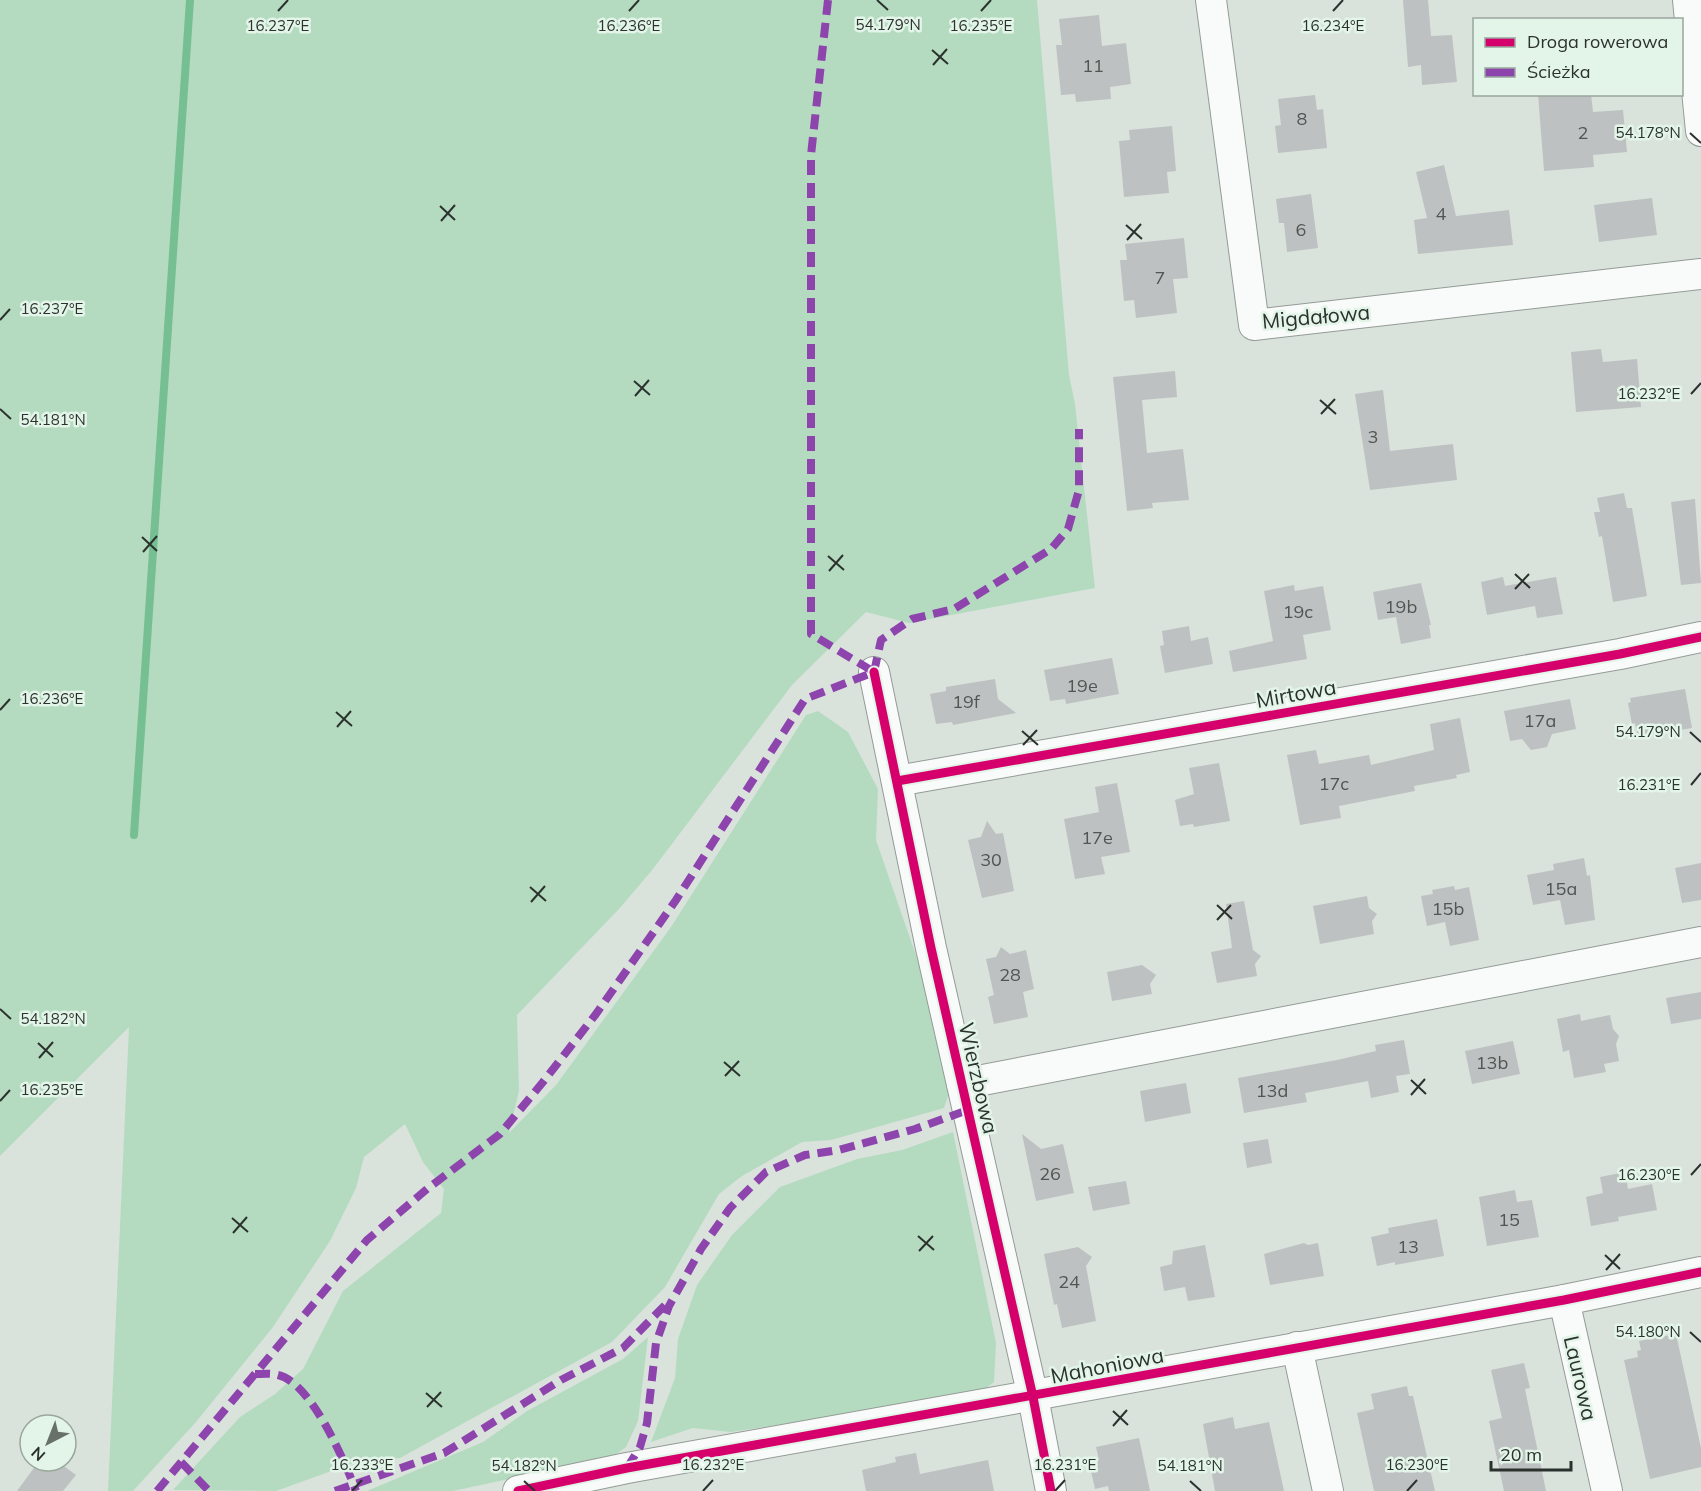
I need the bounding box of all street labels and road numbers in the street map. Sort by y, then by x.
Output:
street label: Migdałowa [1261,298,1371,334]
street label: Mirtowa [1254,673,1338,713]
street label: Wierzbowa [954,1020,1004,1136]
street label: Laurowa [1559,1333,1603,1423]
street label: Mahoniowa [1048,1341,1166,1389]

